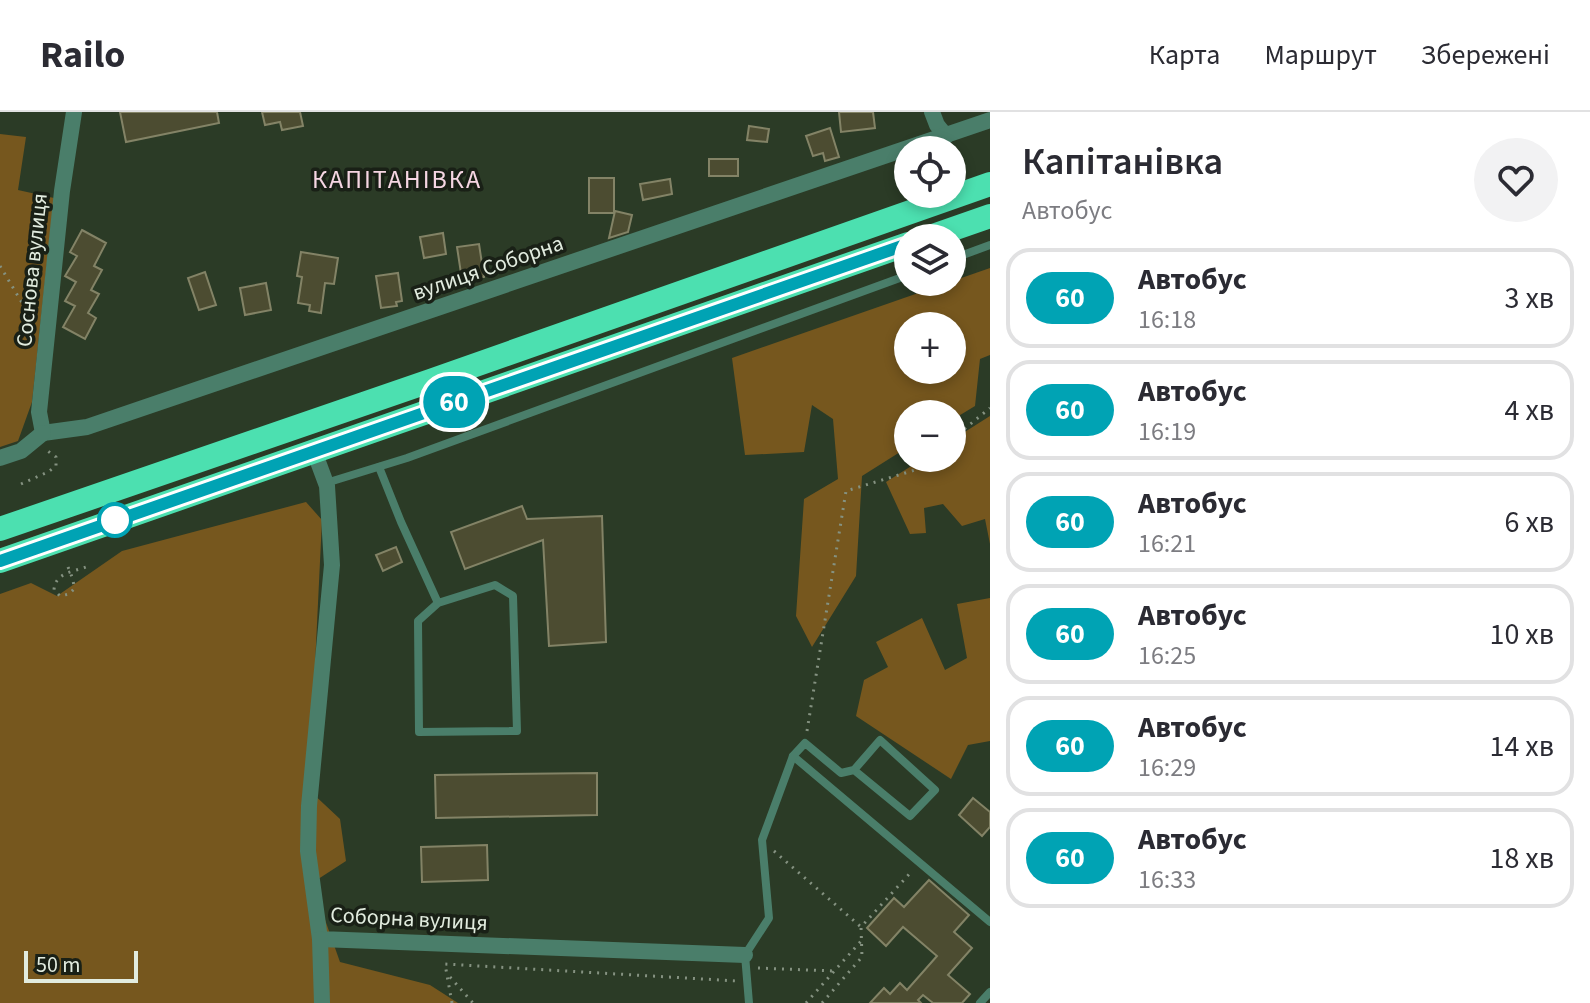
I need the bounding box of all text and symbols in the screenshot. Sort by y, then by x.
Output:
text: Railo [40,28,125,82]
text: Карта [1149,35,1220,75]
text: Маршрут [1264,35,1377,75]
text: Збережені [1421,35,1550,75]
text: Капітанівка [1022,135,1223,189]
map controls [894,136,966,472]
button: locate [894,136,966,208]
button: heart [1474,138,1558,222]
district label: КАПІТАНІВКА [312,161,482,198]
street label: Соснова вулиця [8,192,56,348]
text: Автобус [1022,192,1112,229]
button: layers [894,224,966,296]
street label: вулиця Соборна [408,227,568,309]
text: Автобус [1138,258,1247,301]
text: 3 хв [1504,277,1554,320]
text: 60 [1055,278,1085,318]
text: 16:18 [1138,301,1196,338]
button: + [894,312,966,384]
text: Автобус [1138,370,1247,413]
line badge: 60 [418,376,490,428]
text: 60 [439,382,469,422]
text: 4 хв [1504,389,1554,432]
text: 60 [1055,390,1085,430]
button: − [894,400,966,472]
text: 16:19 [1138,413,1196,450]
text: Автобус [1138,482,1247,525]
text: 6 хв [1504,501,1554,544]
text: 60 [1055,502,1085,542]
unlabelled marker [98,503,132,537]
text: 16:21 [1138,525,1196,562]
text: Автобус [1138,594,1247,637]
text: 10 хв [1490,613,1554,656]
text: 60 [1055,614,1085,654]
text: 16:25 [1138,637,1196,674]
text: Автобус [1138,706,1247,749]
text: 14 хв [1490,725,1554,768]
text: 60 [1055,726,1085,766]
text: 16:29 [1138,749,1196,786]
text: Автобус [1138,818,1247,861]
text: 18 хв [1490,837,1554,880]
text: 60 [1055,838,1085,878]
text: 16:33 [1138,861,1196,898]
street label: Соборна вулиця [330,899,488,939]
scale bar [24,947,138,983]
text: 50 m [36,949,81,981]

